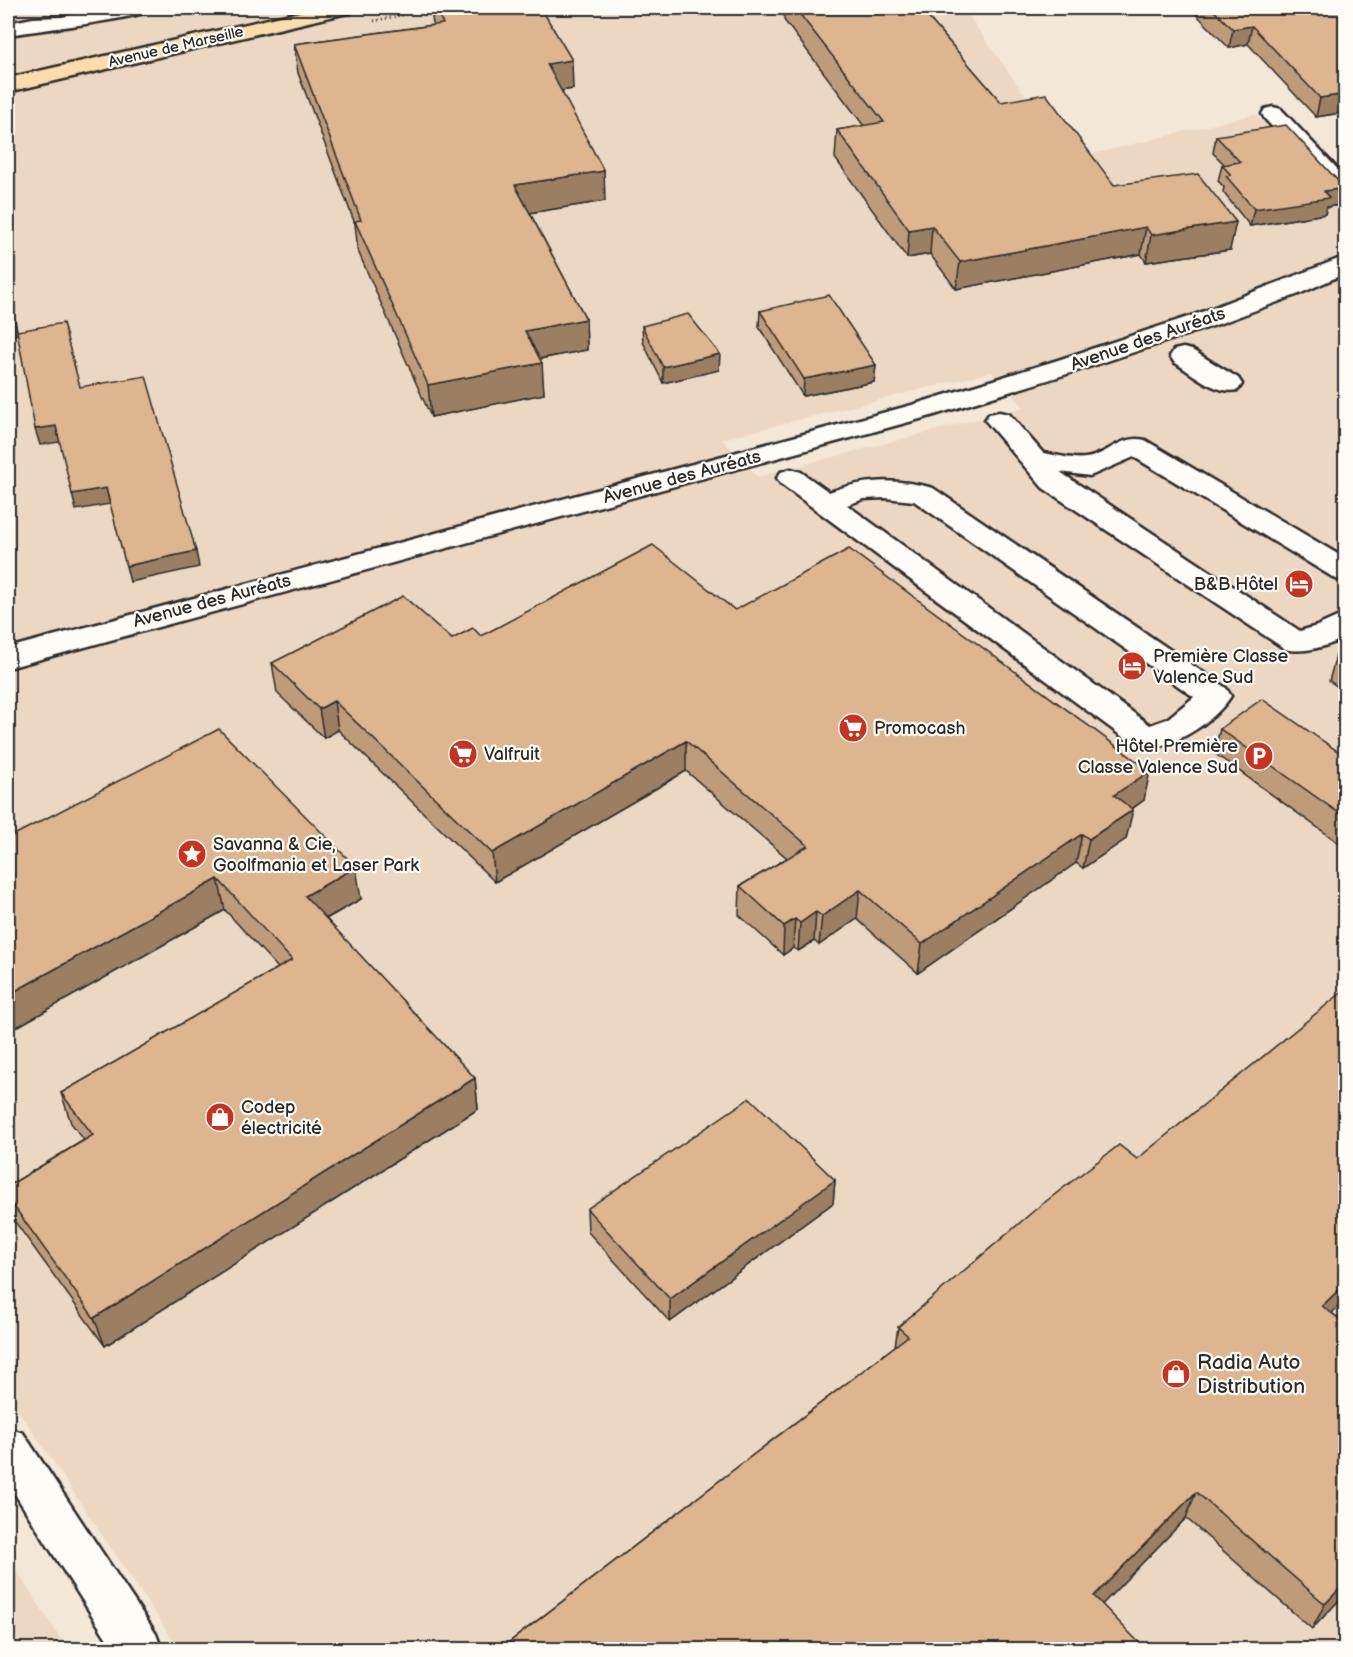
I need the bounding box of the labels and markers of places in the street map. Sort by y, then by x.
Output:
hotel icon: B&B Hôtel [1283,568,1315,600]
place label: B&B Hôtel [1194,574,1278,595]
place label: Première Classe Valence Sud [1153,646,1288,688]
hotel icon: Première Classe Valence Sud [1116,650,1148,682]
supermarket icon: Promocash [837,712,869,744]
place label: Promocash [874,718,965,739]
place label: Hôtel Première Classe Valence Sud [1078,736,1238,778]
supermarket icon: Valfruit [447,738,479,770]
parking icon: Hôtel Première Classe Valence Sud [1243,740,1275,772]
place label: Valfruit [484,744,540,765]
place label: Savanna & Cie, Goolfmania et Laser Park [213,834,419,876]
place icon: Savanna & Cie, Goolfmania et Laser Park [176,838,208,870]
place label: Codep électricité [241,1097,322,1139]
shop icon: Codep électricité [204,1101,236,1133]
place label: Radia Auto Distribution [1197,1350,1305,1399]
shop icon: Radia Auto Distribution [1160,1358,1192,1390]

